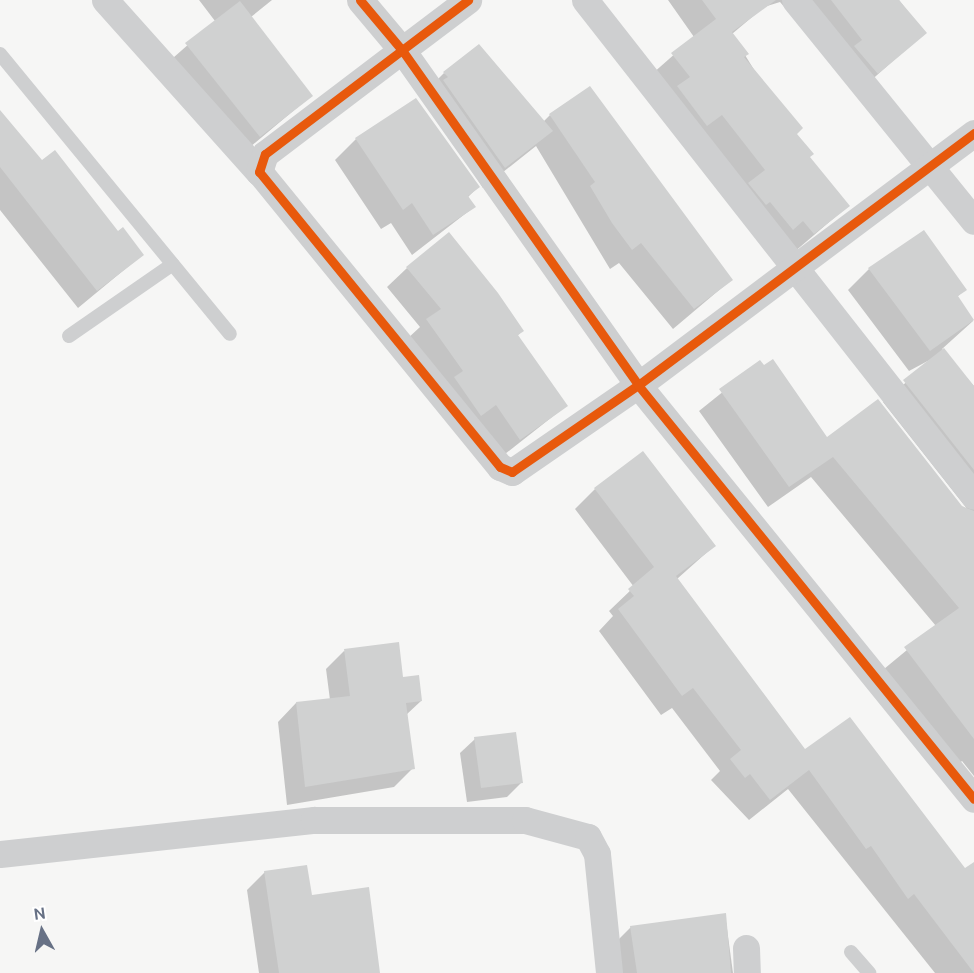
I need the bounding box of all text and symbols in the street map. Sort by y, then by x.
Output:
north arrow [12,901,72,961]
text: N [32,903,47,923]

